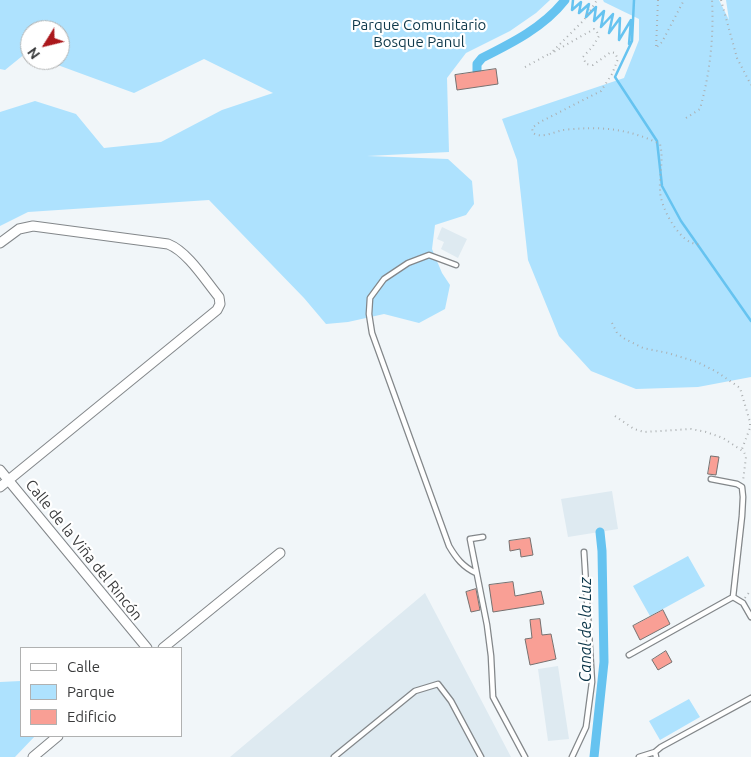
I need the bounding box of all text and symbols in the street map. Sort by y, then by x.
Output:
park label: Parque Comunitario Bosque Panul [352,16,486,51]
north arrow [20,20,70,70]
text: N [24,44,43,62]
street label: Calle de la Viña del Rincón [22,476,146,624]
water label: Canal de la Luz [576,578,596,682]
legend [20,647,182,737]
text: Calle [67,658,100,675]
text: Parque [67,683,115,700]
text: Edificio [67,708,116,725]

